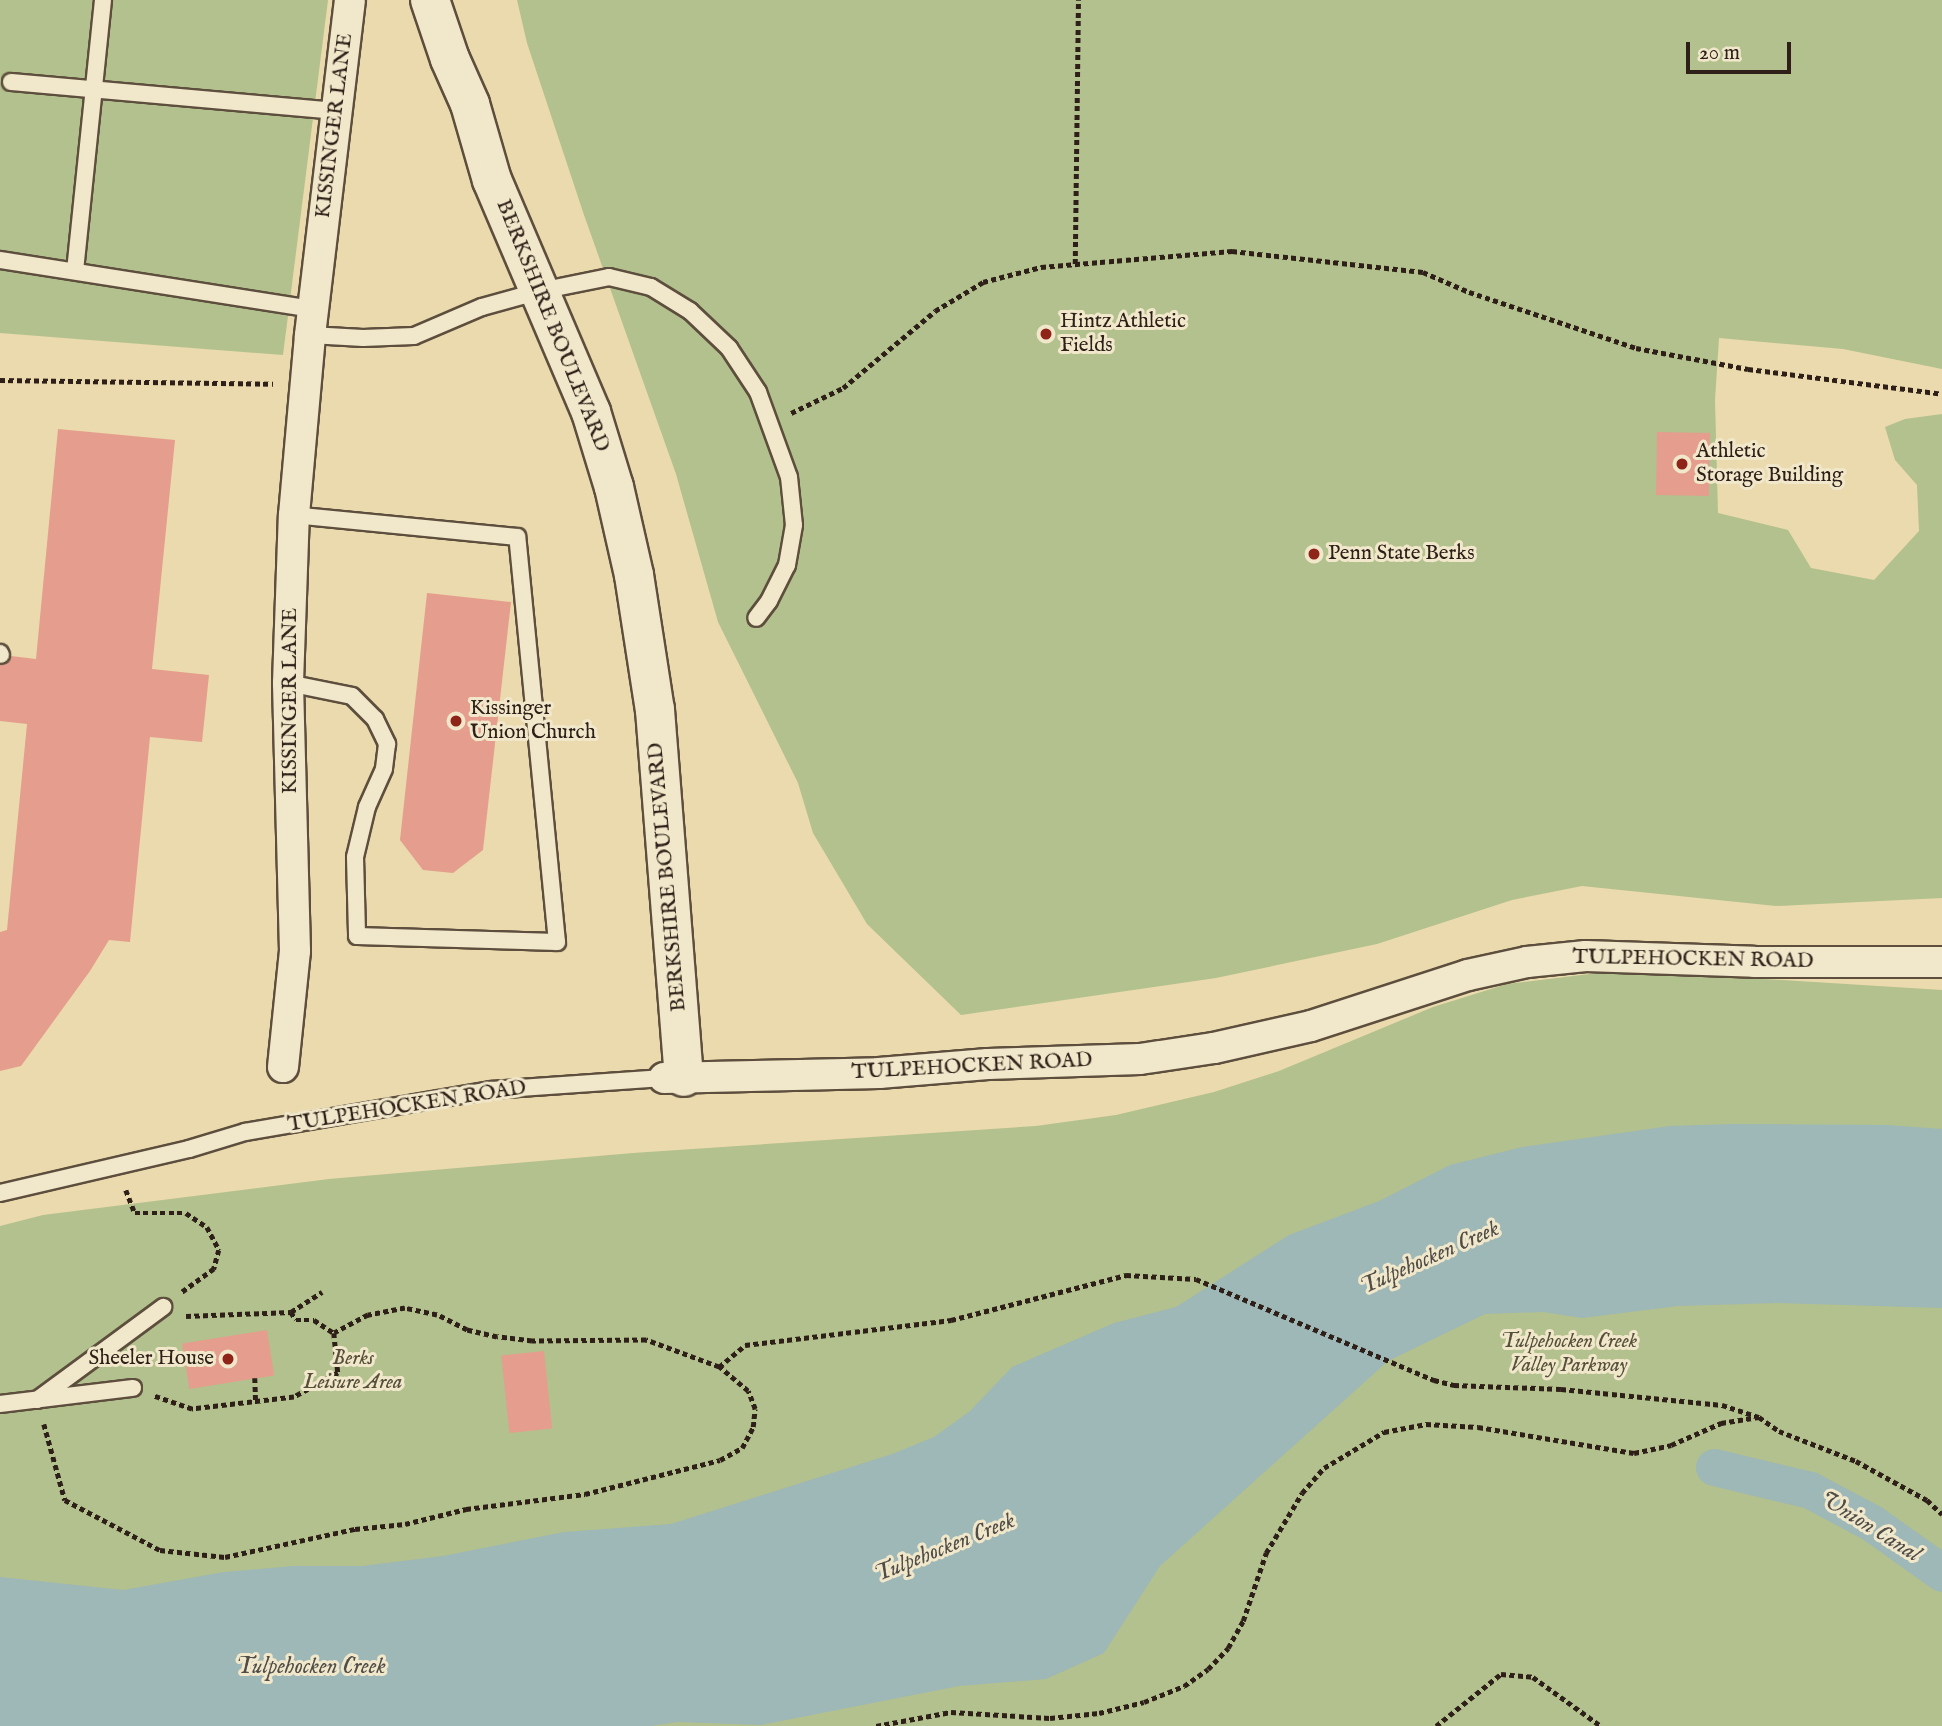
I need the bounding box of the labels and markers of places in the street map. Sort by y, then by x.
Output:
place label: Hintz Athletic Fields [1060,309,1186,359]
marker: Hintz Athletic Fields [1038,326,1054,342]
place label: Athletic Storage Building [1696,439,1843,489]
marker: Athletic Storage Building [1674,456,1690,472]
place label: Penn State Berks [1328,541,1475,567]
marker: Penn State Berks [1306,546,1322,562]
place label: Kissinger Union Church [470,696,596,746]
marker: Kissinger Union Church [448,713,464,729]
place label: Sheeler House [88,1346,214,1372]
marker: Sheeler House [220,1351,236,1367]

